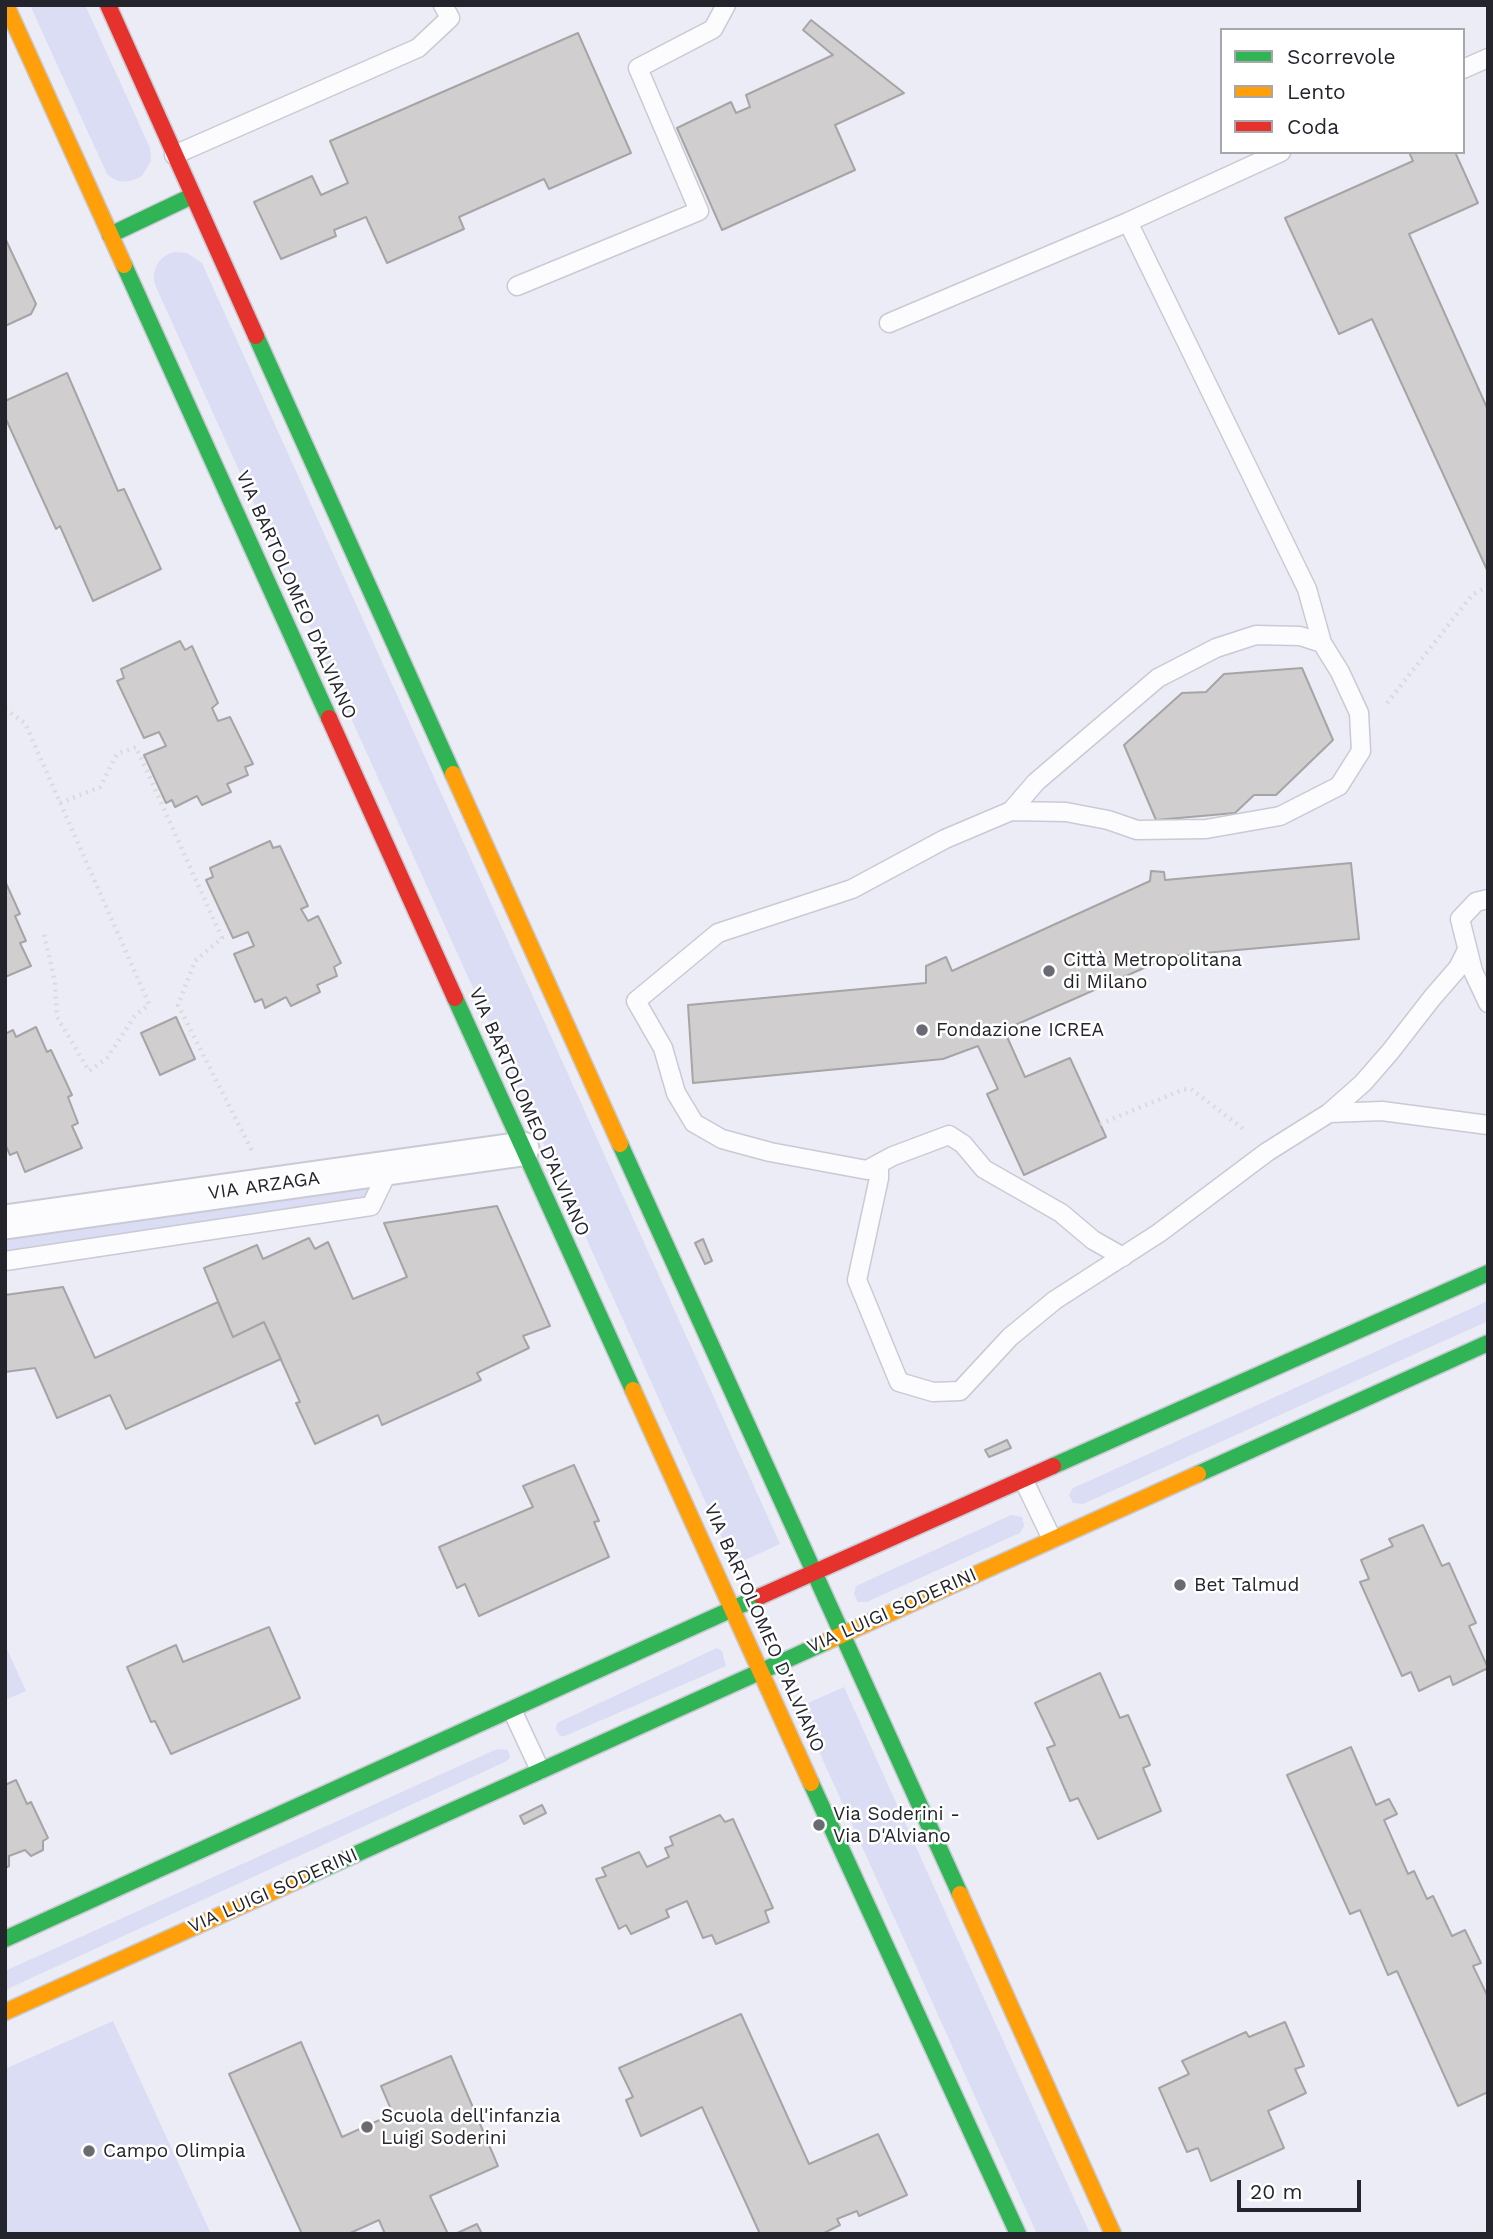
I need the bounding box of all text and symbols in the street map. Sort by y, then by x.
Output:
legend [1220,28,1465,154]
text: Scorrevole [1287,44,1396,69]
text: Lento [1287,79,1346,104]
text: Coda [1287,114,1339,139]
street label: VIA BARTOLOMEO D'ALVIANO [231,467,361,723]
place label: Città Metropolitana di Milano [1063,949,1242,993]
marker: Città Metropolitana di Milano [1041,963,1057,979]
street label: VIA BARTOLOMEO D'ALVIANO [464,984,594,1240]
place label: Fondazione ICREA [936,1019,1104,1041]
marker: Fondazione ICREA [914,1022,930,1038]
street label: VIA ARZAGA [207,1167,321,1205]
street label: VIA BARTOLOMEO D'ALVIANO [699,1500,829,1756]
street label: VIA LUIGI SODERINI [804,1563,980,1659]
place label: Bet Talmud [1194,1574,1299,1596]
marker: Bet Talmud [1172,1577,1188,1593]
place label: Via Soderini - Via D'Alviano [833,1803,960,1847]
marker: Via Soderini - Via D'Alviano [811,1817,827,1833]
street label: VIA LUIGI SODERINI [185,1843,361,1939]
place label: Scuola dell'infanzia Luigi Soderini [381,2105,561,2149]
marker: Scuola dell'infanzia Luigi Soderini [359,2119,375,2135]
place label: Campo Olimpia [103,2140,246,2162]
marker: Campo Olimpia [81,2143,97,2159]
scale bar [1241,2166,1365,2210]
text: 20 m [1250,2179,1302,2204]

